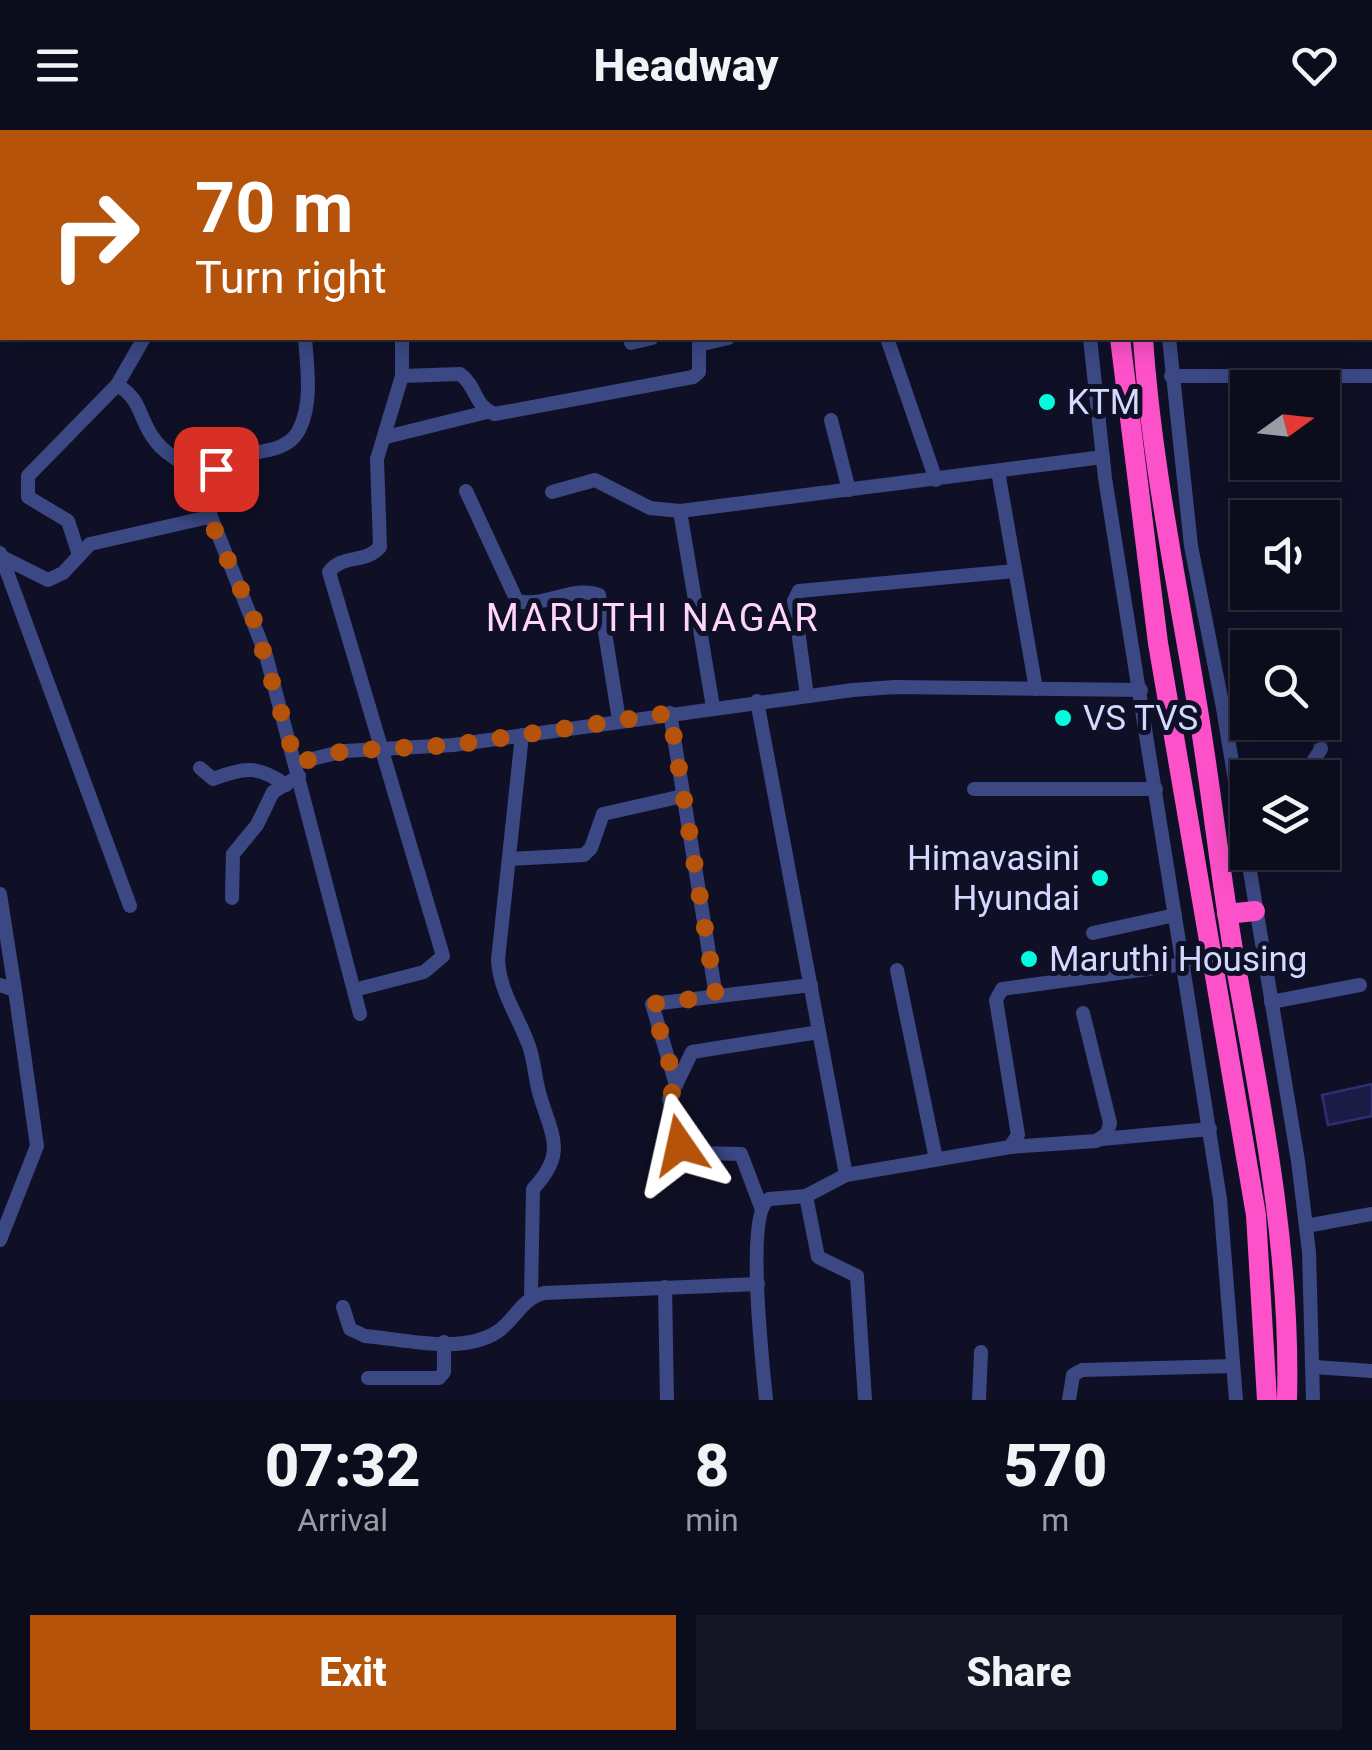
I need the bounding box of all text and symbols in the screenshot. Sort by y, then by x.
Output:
icon: menu [30,38,85,93]
icon: heart [1287,38,1342,93]
text: Headway [594,39,778,92]
text: 70 m [195,167,353,249]
icon: right [30,170,160,300]
text: Turn right [195,251,387,304]
north arrow [1230,370,1340,480]
map controls [1230,370,1340,870]
place label: KTM [1067,382,1140,423]
marker: KTM [1036,391,1058,413]
pin [174,427,259,512]
icon: arrive [189,442,244,497]
button: sound [1230,500,1340,610]
district label: MARUTHI NAGAR [486,596,820,640]
button: search [1230,630,1340,740]
place label: VS TVS [1083,698,1198,739]
marker: VS TVS [1052,707,1074,729]
button: layers [1230,760,1340,870]
place label: Himavasini Hyundai [907,838,1080,919]
marker: Himavasini Hyundai [1089,867,1111,889]
place label: Maruthi Housing [1049,939,1307,980]
marker: Maruthi Housing [1018,948,1040,970]
position arrow [628,1093,732,1197]
text: 07:32 [265,1430,421,1501]
text: 8 [695,1430,729,1501]
text: 570 [1003,1430,1107,1501]
text: Arrival [297,1501,388,1539]
text: min [685,1501,739,1539]
text: m [1041,1501,1069,1539]
button: Exit [30,1615,676,1730]
button: Share [696,1615,1342,1730]

